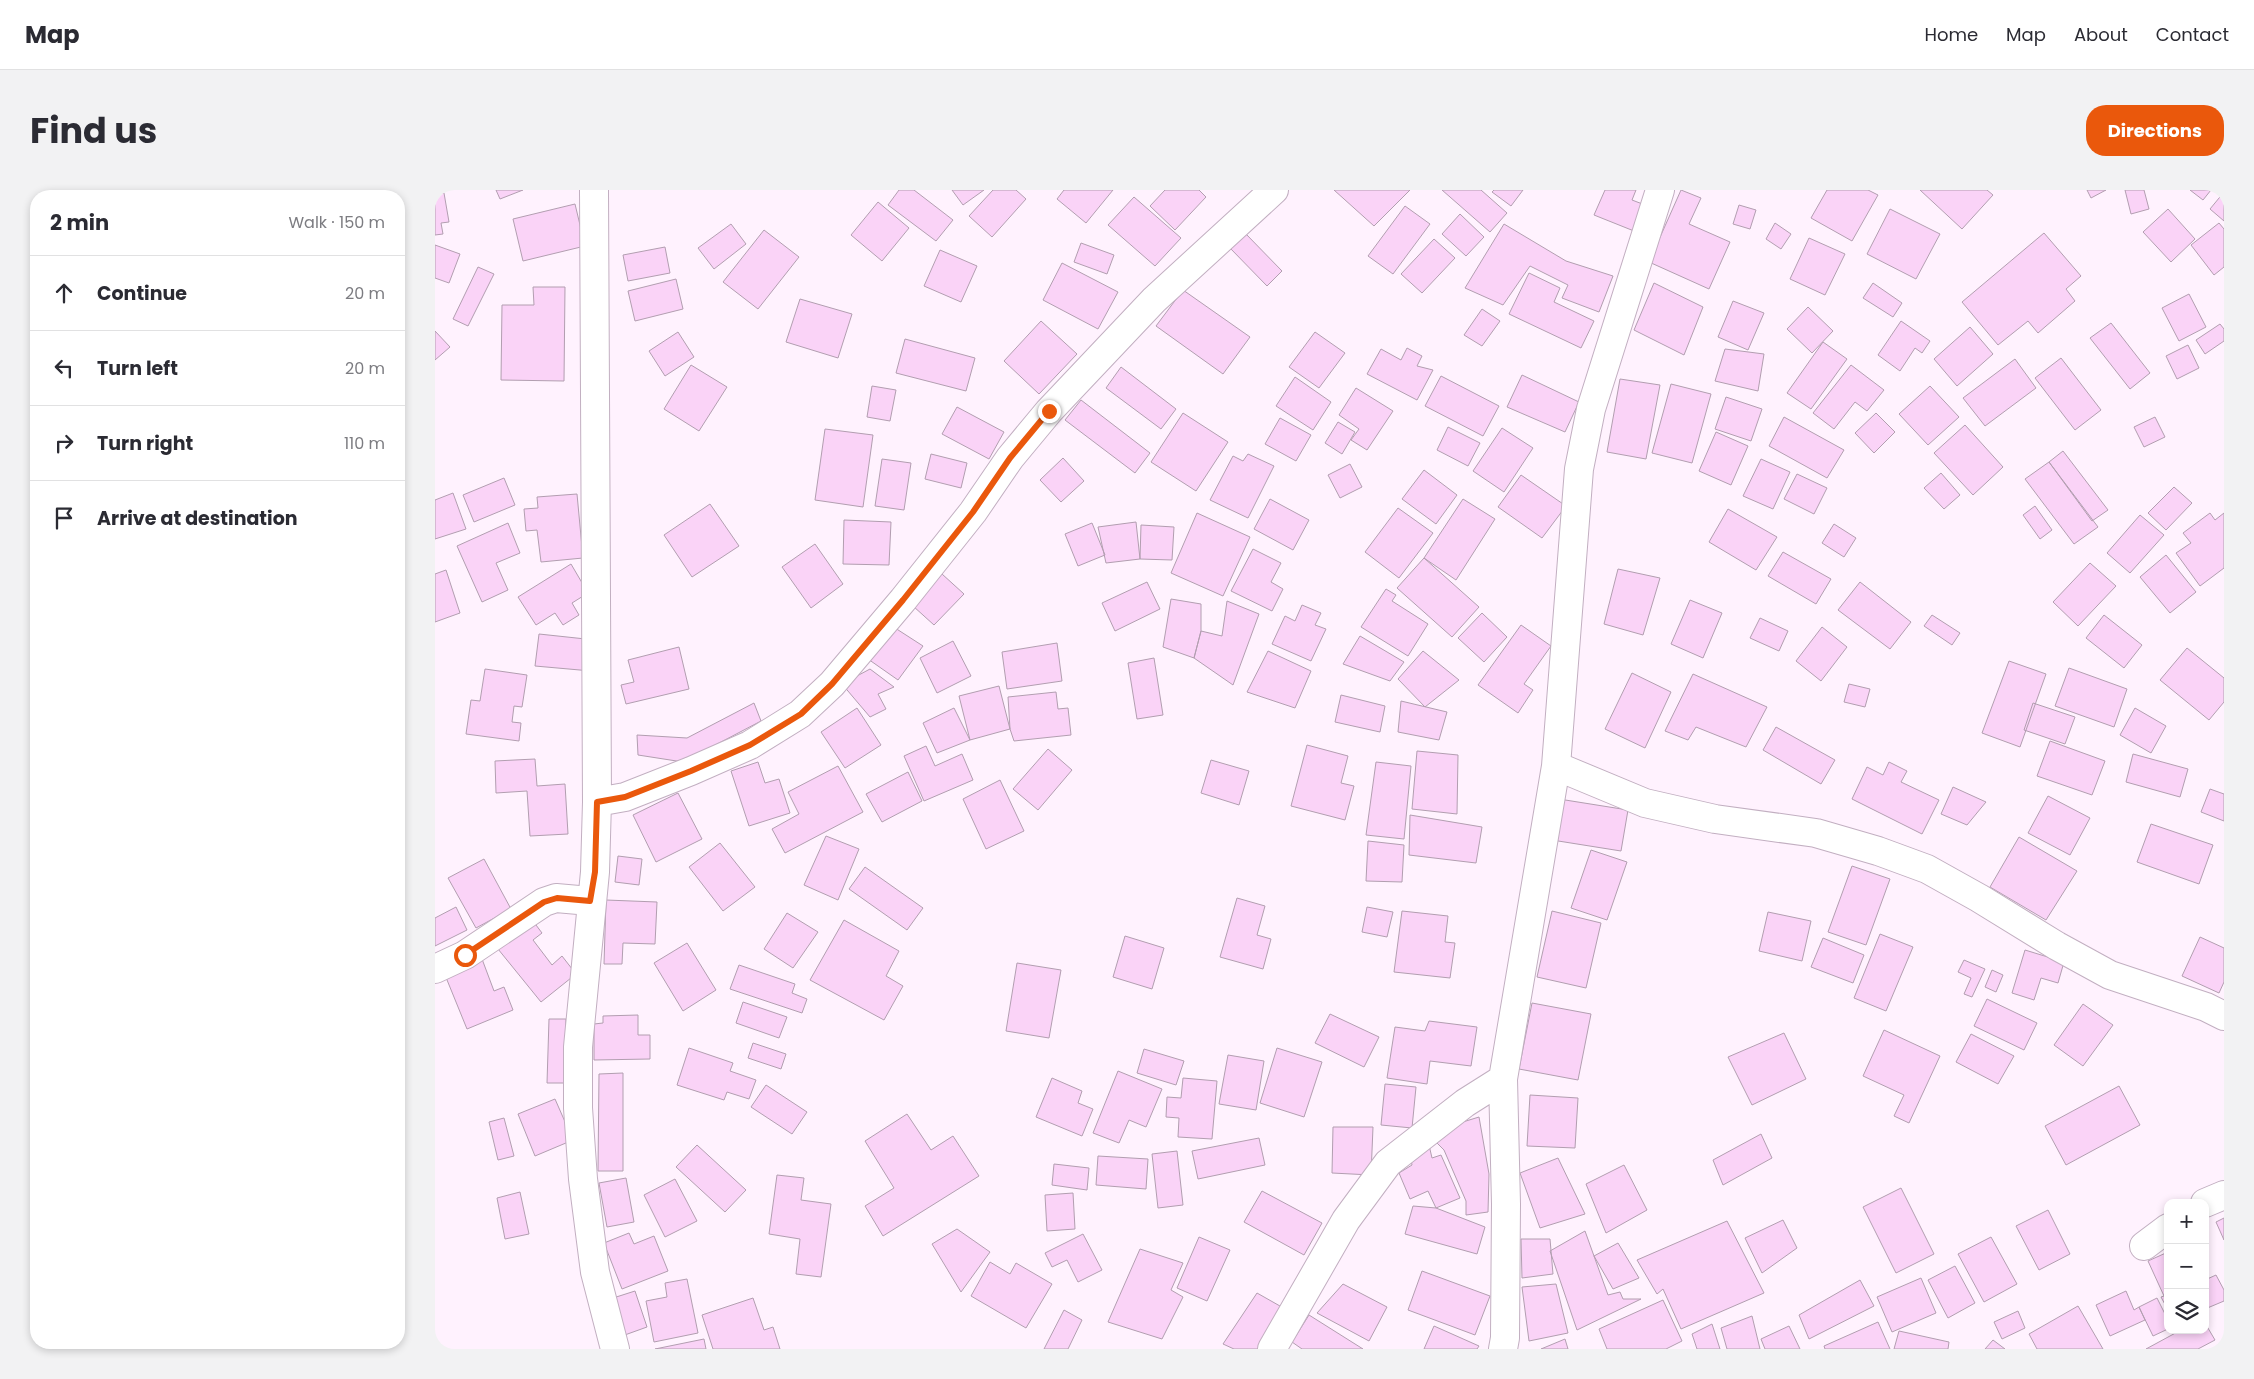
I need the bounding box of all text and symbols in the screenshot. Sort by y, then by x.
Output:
text: Map [25,18,80,51]
text: Home [1924,22,1978,47]
text: Map [2006,22,2046,47]
text: About [2074,22,2128,47]
text: Contact [2156,22,2229,47]
button: Directions [2086,105,2224,156]
text: Find us [30,106,157,155]
text: 2 min [50,208,109,237]
text: Walk · 150 m [288,211,385,234]
icon: ahead [50,279,78,307]
text: Continue [97,280,187,307]
text: 20 m [345,282,385,305]
icon: left [50,354,78,382]
text: Turn left [97,355,178,382]
text: 20 m [345,357,385,380]
route end [1038,400,1061,423]
icon: right [50,429,78,457]
text: Turn right [97,430,193,457]
text: 110 m [344,432,385,455]
icon: arrive [50,504,78,532]
text: Arrive at destination [97,505,298,532]
route start [454,944,477,967]
map controls [2164,1199,2209,1334]
button: + [2164,1199,2209,1244]
button: − [2164,1244,2209,1289]
button: layers [2164,1289,2209,1334]

